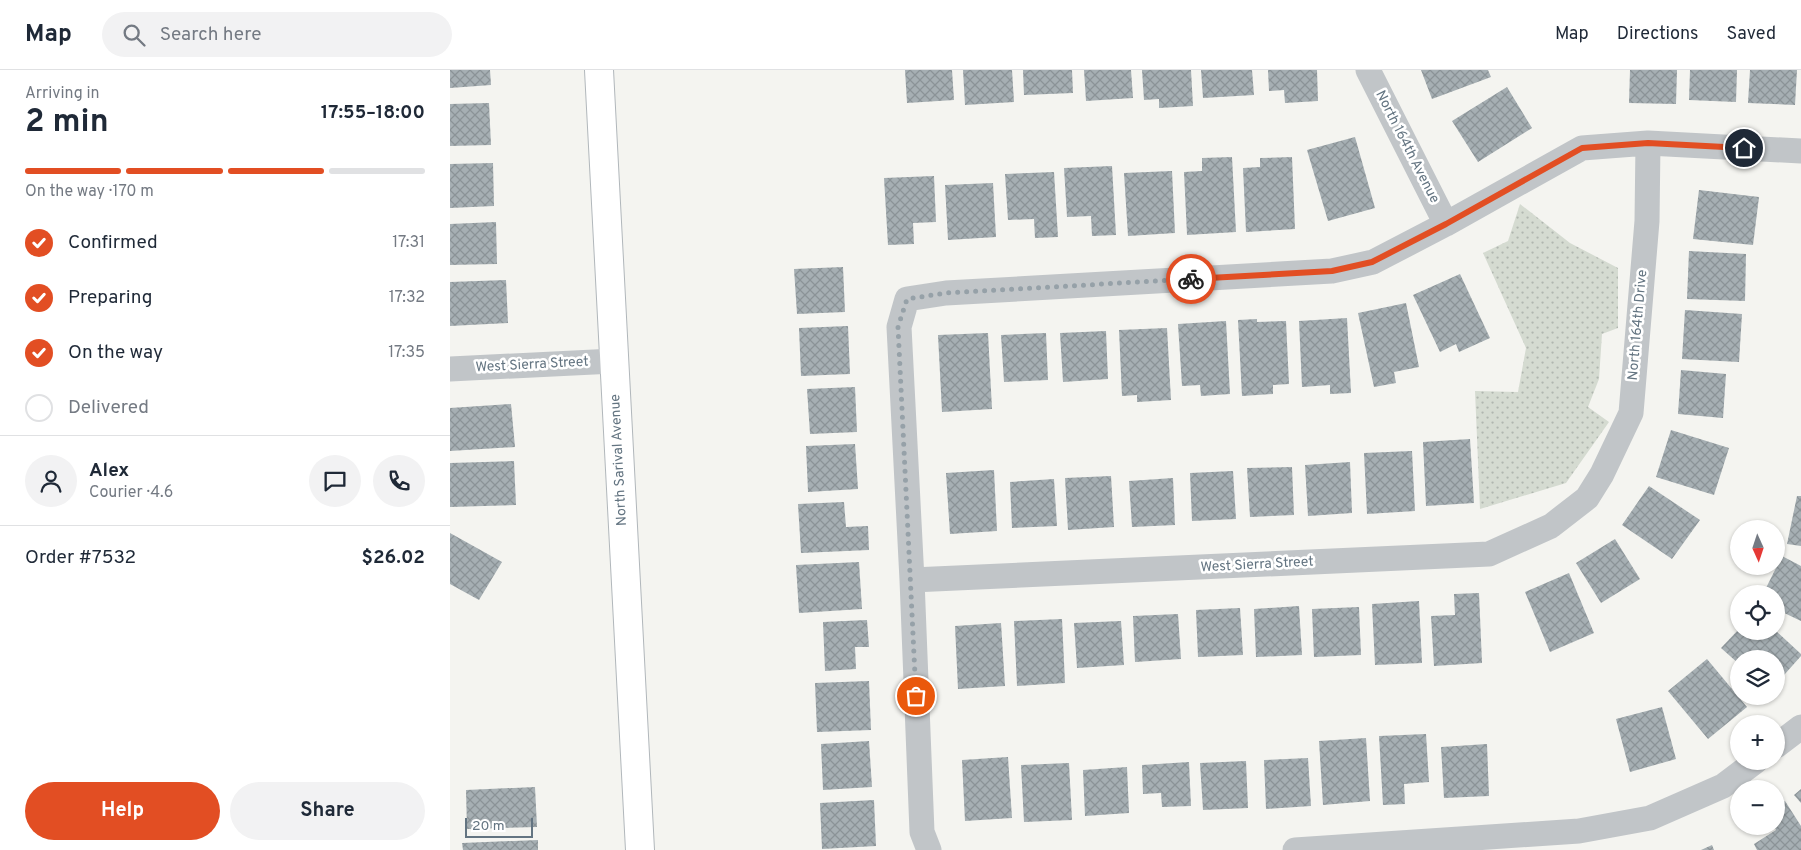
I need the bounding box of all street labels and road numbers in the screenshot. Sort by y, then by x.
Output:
street label: North 164th Avenue [1371,88,1443,206]
street label: North 164th Drive [1625,269,1651,381]
street label: West Sierra Street [475,354,589,376]
street label: North Sarival Avenue [607,394,631,526]
street label: West Sierra Street [1200,554,1314,576]

